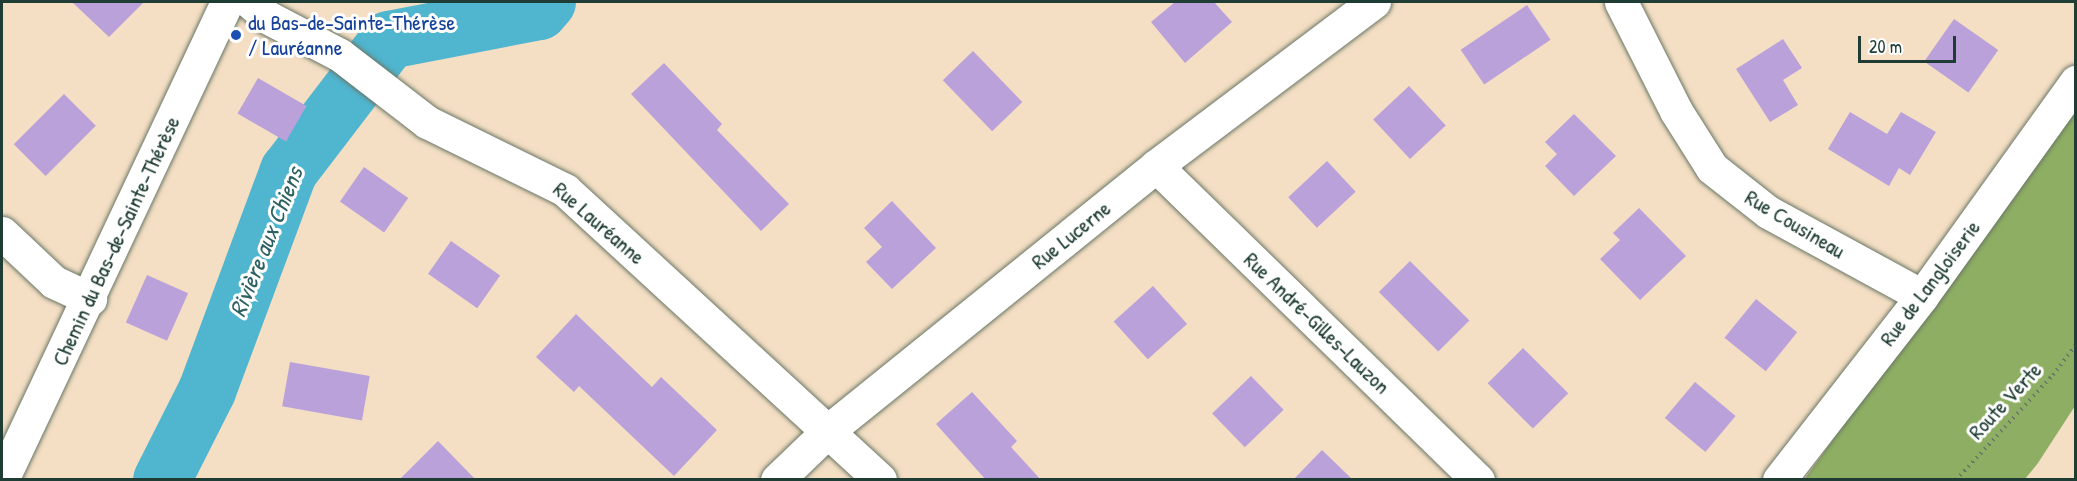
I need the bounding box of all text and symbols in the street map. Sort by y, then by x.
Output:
place label: du Bas-de-Sainte-Thérèse / Lauréanne [248,9,455,60]
scale bar [1861,24,1958,62]
marker: du Bas-de-Sainte-Thérèse / Lauréanne [229,28,243,42]
text: 20 m [1869,34,1902,59]
street label: Chemin du Bas-de-Sainte-Thérèse [46,112,186,370]
water label: Rivière aux Chiens [223,163,309,321]
street label: Rue Lauréanne [548,176,650,270]
street label: Rue Cousineau [1740,184,1850,264]
street label: Rue Lucerne [1026,195,1116,275]
street label: Rue de Langloiserie [1874,215,1986,351]
street label: Rue André-Gilles-Lauzon [1238,247,1396,399]
street label: Route Verte [1963,357,2047,445]

